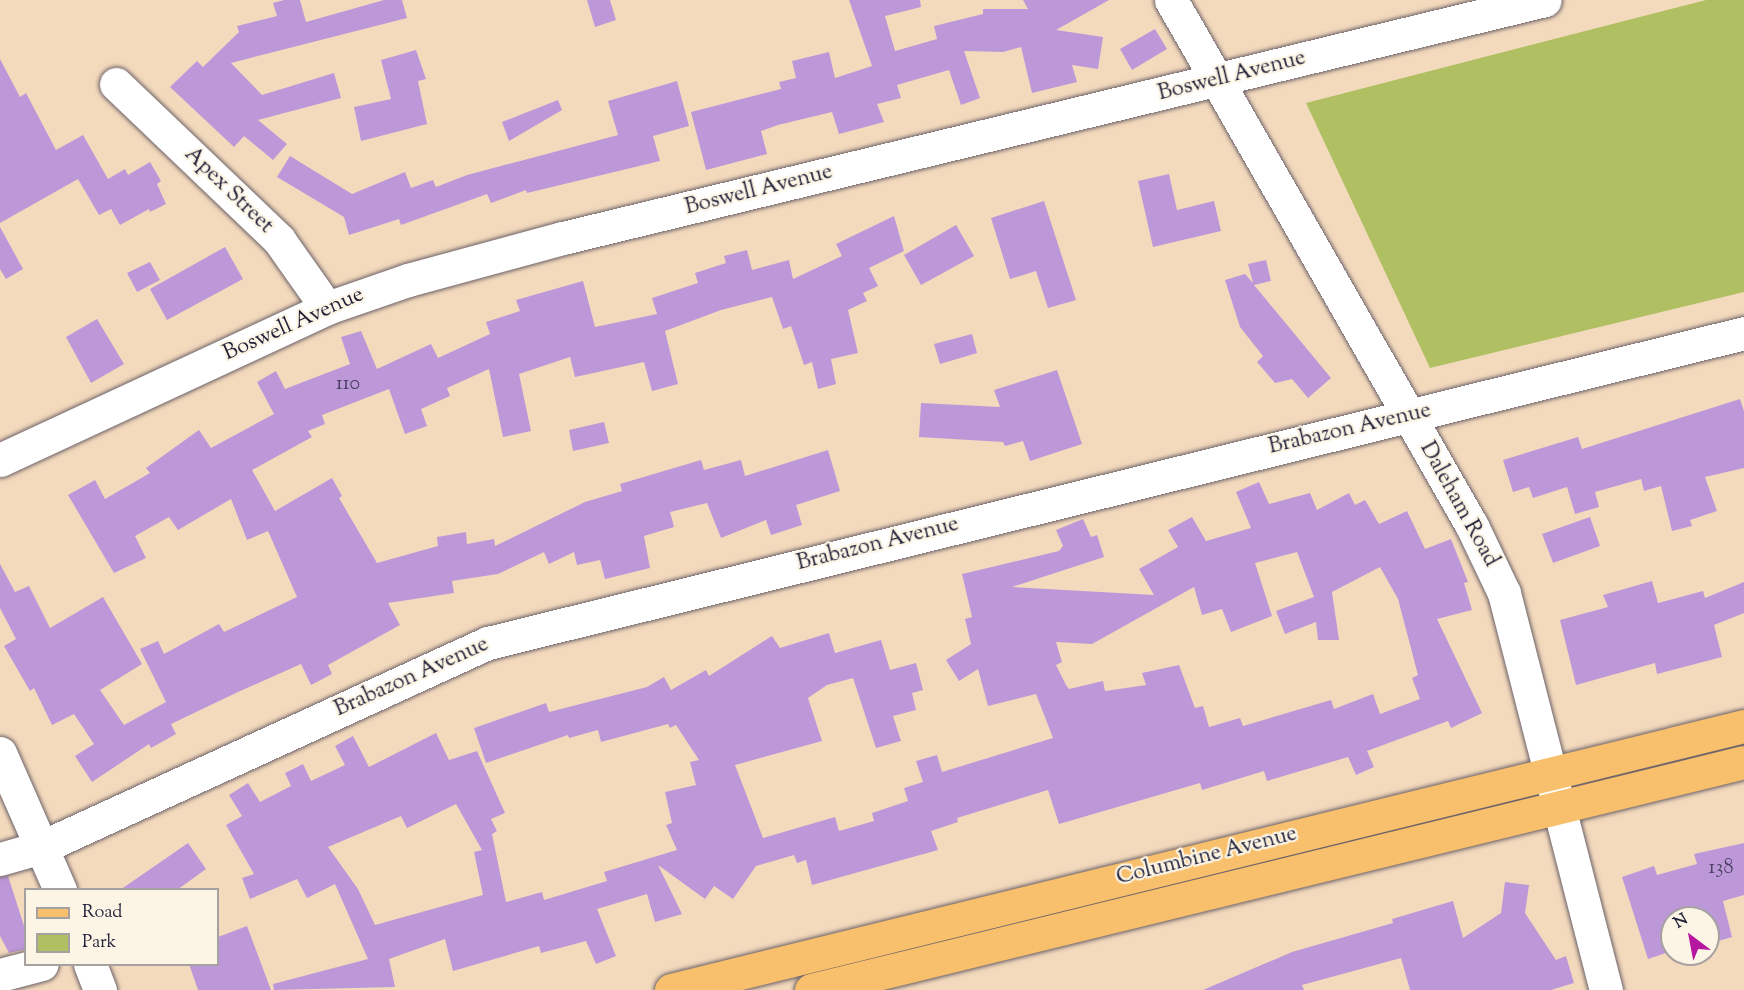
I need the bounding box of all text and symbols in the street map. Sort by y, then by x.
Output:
street label: Boswell Avenue [1156,46,1308,108]
street label: Apex Street [178,142,278,240]
street label: Boswell Avenue [683,160,835,222]
street label: Boswell Avenue [220,282,368,368]
house number: 110 [336,372,360,396]
street label: Brabazon Avenue [1266,398,1434,462]
street label: Daleham Road [1413,438,1503,572]
street label: Brabazon Avenue [794,512,962,578]
street label: Brabazon Avenue [331,632,493,724]
street label: Columbine Avenue [1114,822,1300,892]
house number: 138 [1709,856,1733,880]
legend [24,888,219,966]
text: Road [82,900,122,926]
north arrow [1660,906,1720,966]
text: N [1670,909,1693,935]
text: Park [82,930,116,956]

